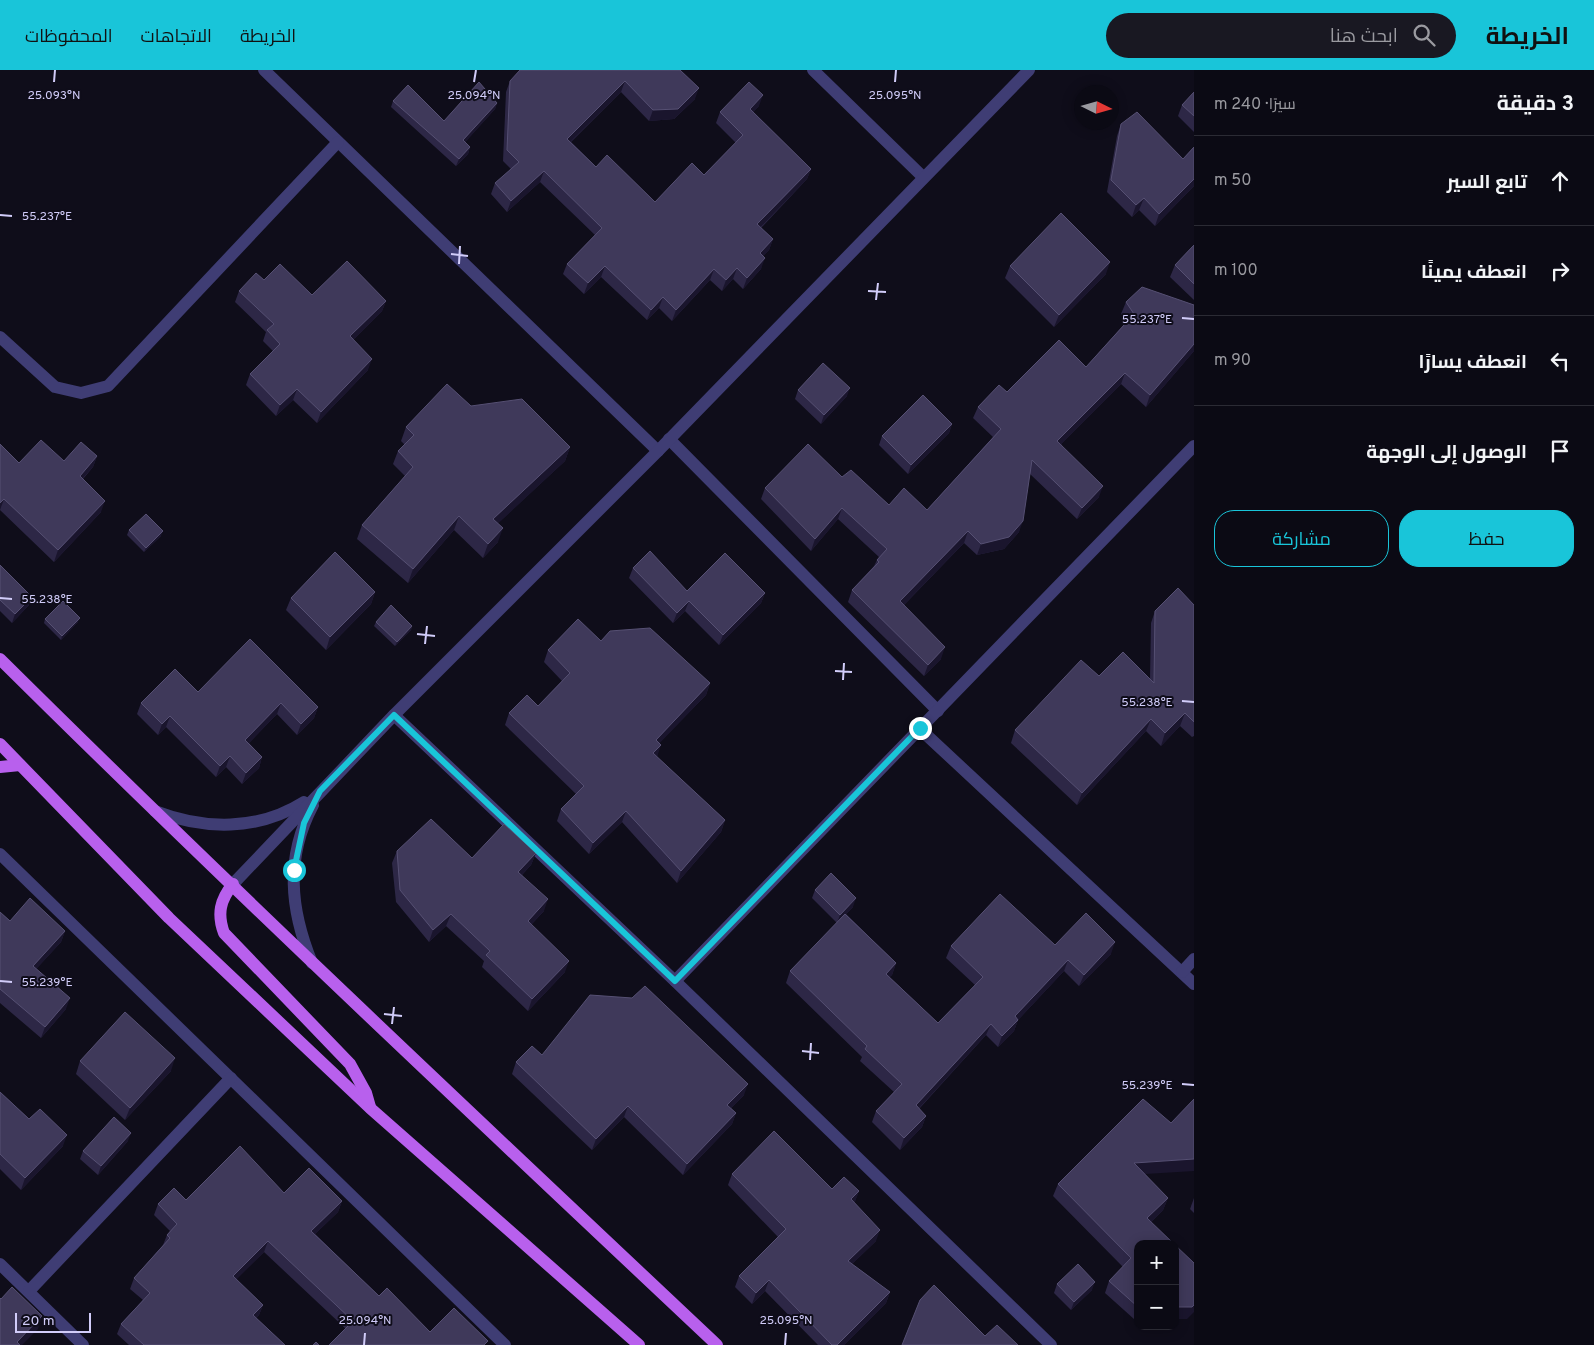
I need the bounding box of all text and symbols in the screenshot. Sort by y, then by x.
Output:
search box [1106,13,1456,58]
icon: search [1410,21,1438,49]
text: الخريطة [1486,23,1569,53]
text: ابحث هنا [1330,25,1398,49]
text: المحفوظات [25,26,113,49]
text: الاتجاهات [141,26,212,49]
text: الخريطة [240,26,296,49]
north arrow [1074,85,1119,130]
text: 25.093°N [28,88,81,104]
text: 25.094°N [447,88,501,104]
text: 25.095°N [868,88,922,104]
text: 3 دقيقة [1497,91,1574,118]
text: سيرًا · 240 m [1214,95,1296,115]
icon: ahead [1546,167,1574,195]
text: 50 m [1214,171,1252,191]
text: تابع السير [1447,171,1527,195]
text: 55.237°E [22,209,72,225]
icon: right [1546,257,1574,285]
text: 100 m [1214,261,1258,281]
text: انعطف يمينًا [1421,261,1527,285]
text: 55.237°E [1122,312,1172,328]
icon: left [1546,347,1574,375]
text: 90 m [1214,351,1251,371]
text: انعطف يسارًا [1419,351,1527,375]
icon: arrive [1546,437,1574,465]
text: الوصول إلى الوجهة [1366,441,1527,465]
button: مشاركة [1214,510,1389,567]
button: حفظ [1399,510,1574,567]
text: 55.238°E [21,592,73,608]
text: 55.238°E [1121,695,1173,711]
route end [909,717,932,740]
route start [283,859,306,882]
text: 55.239°E [21,975,73,991]
text: 55.239°E [1121,1078,1173,1094]
map controls [1134,1240,1179,1330]
button: + [1134,1240,1179,1285]
button: − [1134,1285,1179,1330]
scale bar [15,1310,91,1333]
text: 20 m [22,1313,55,1330]
text: 25.094°N [338,1313,392,1329]
text: 25.095°N [759,1313,813,1329]

